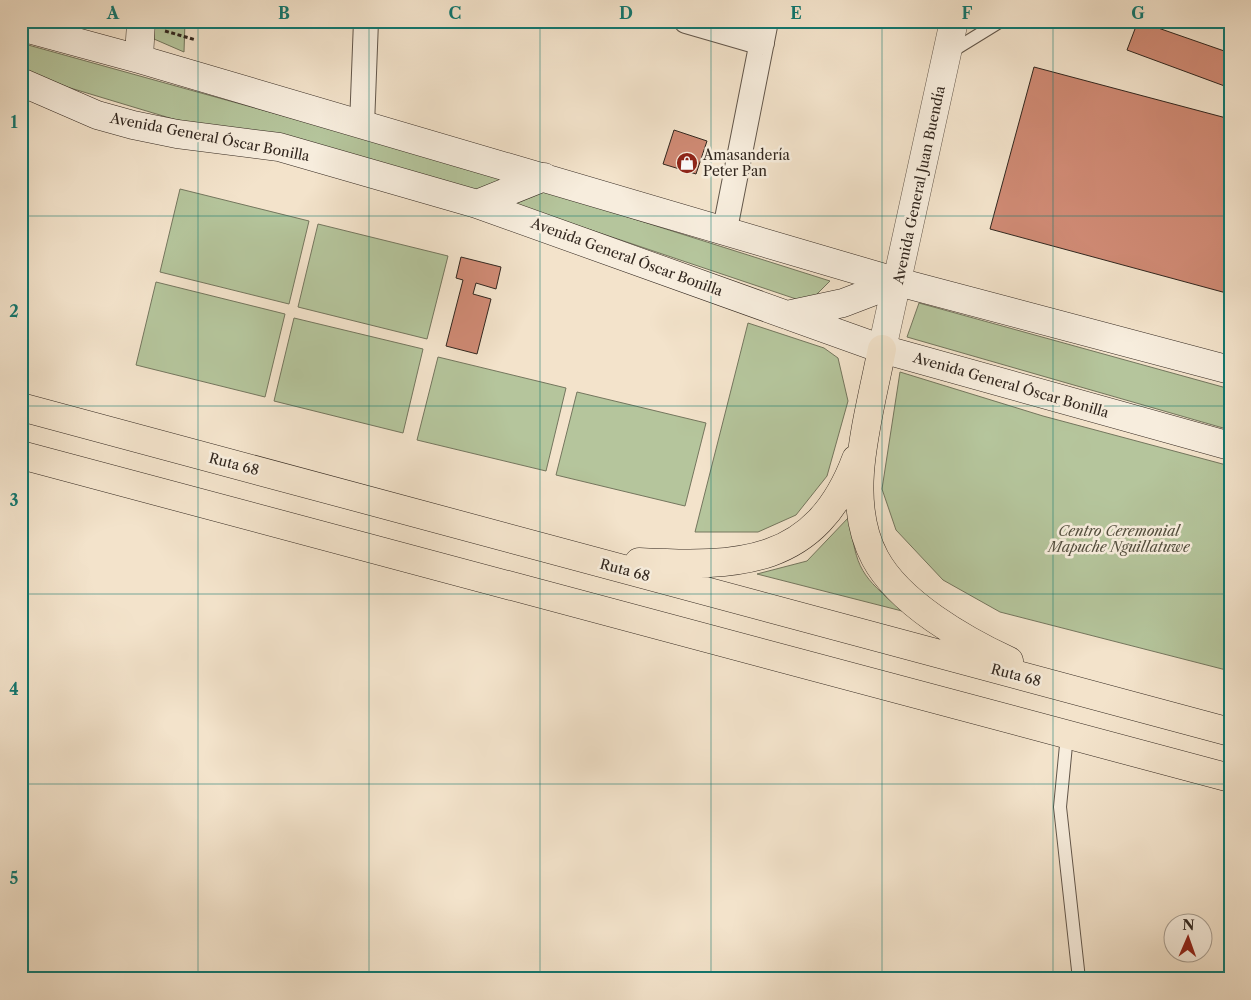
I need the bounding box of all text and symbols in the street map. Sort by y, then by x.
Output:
text: A [106,3,120,23]
text: B [278,3,290,23]
text: C [449,3,461,23]
text: D [619,3,633,23]
text: E [790,3,802,23]
text: F [962,3,973,23]
text: G [1131,3,1145,23]
street label: Avenida General Juan Buendía [889,84,949,287]
street label: Avenida General Óscar Bonilla [108,108,312,165]
text: 1 [10,112,18,132]
place label: Amasandería Peter Pan [702,146,791,180]
shop icon: Amasandería Peter Pan [675,151,699,175]
street label: Avenida General Óscar Bonilla [528,213,726,300]
text: 2 [9,301,19,321]
street label: Avenida General Óscar Bonilla [910,347,1112,422]
street label: Ruta 68 [207,449,261,479]
text: 3 [9,490,19,510]
park label: Centro Ceremonial Mapuche Nguillatuwe [1046,522,1191,556]
street label: Ruta 68 [598,555,652,585]
street label: Ruta 68 [989,660,1043,690]
text: 4 [9,679,19,699]
text: 5 [10,868,19,888]
north arrow [1164,912,1214,962]
text: N [1182,916,1195,934]

